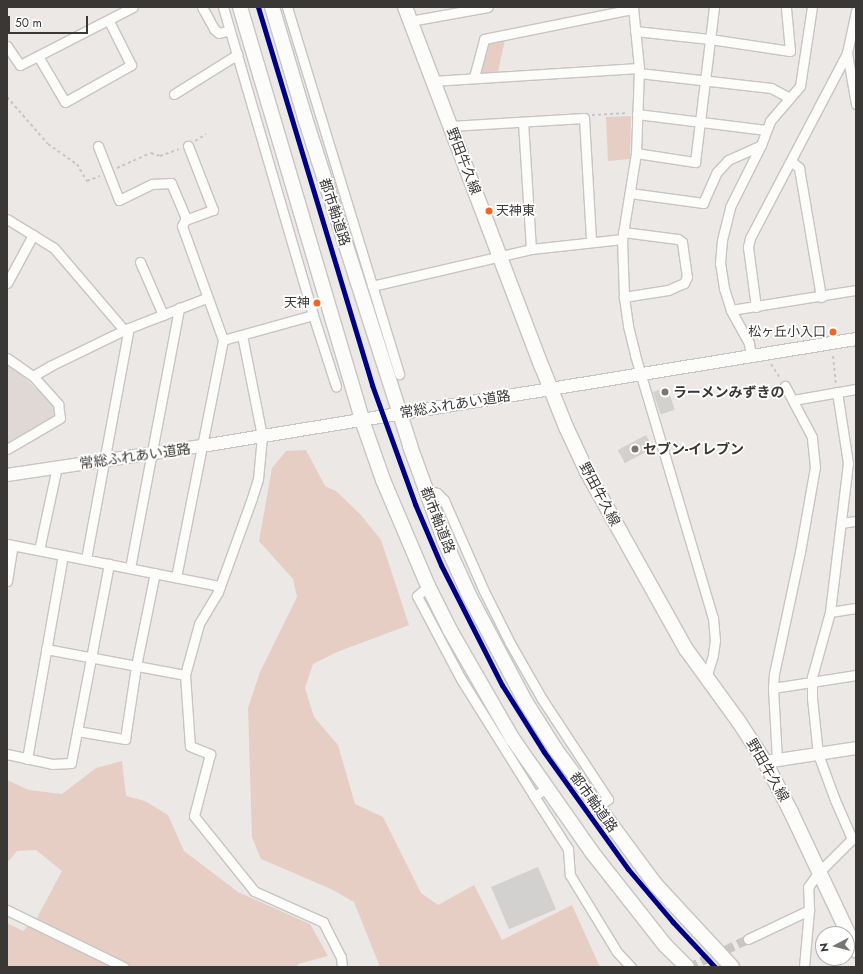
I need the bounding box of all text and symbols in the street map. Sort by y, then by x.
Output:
scale bar [10,8,90,34]
text: 50 m [15,14,42,32]
street label: 野田牛久線 [444,125,484,197]
street label: 都市軸道路 [316,176,354,248]
place label: 天神東 [496,203,535,219]
marker: 天神東 [484,206,494,216]
place label: 天神 [284,295,310,311]
marker: 天神 [312,298,322,308]
place label: 松ヶ丘小入口 [748,324,826,340]
marker: 松ヶ丘小入口 [828,327,838,337]
place label: ラーメンみずきの [673,384,785,400]
street label: 常総ふれあい道路 [398,387,512,421]
marker: ラーメンみずきの [660,387,670,397]
street label: 常総ふれあい道路 [78,440,192,472]
place label: セブン-イレブン [643,441,744,457]
marker: セブン-イレブン [630,444,640,454]
street label: 野田牛久線 [576,459,624,529]
street label: 都市軸道路 [418,484,458,556]
street label: 野田牛久線 [743,735,793,805]
street label: 都市軸道路 [567,769,621,835]
north arrow [815,926,855,966]
text: N [816,942,833,953]

